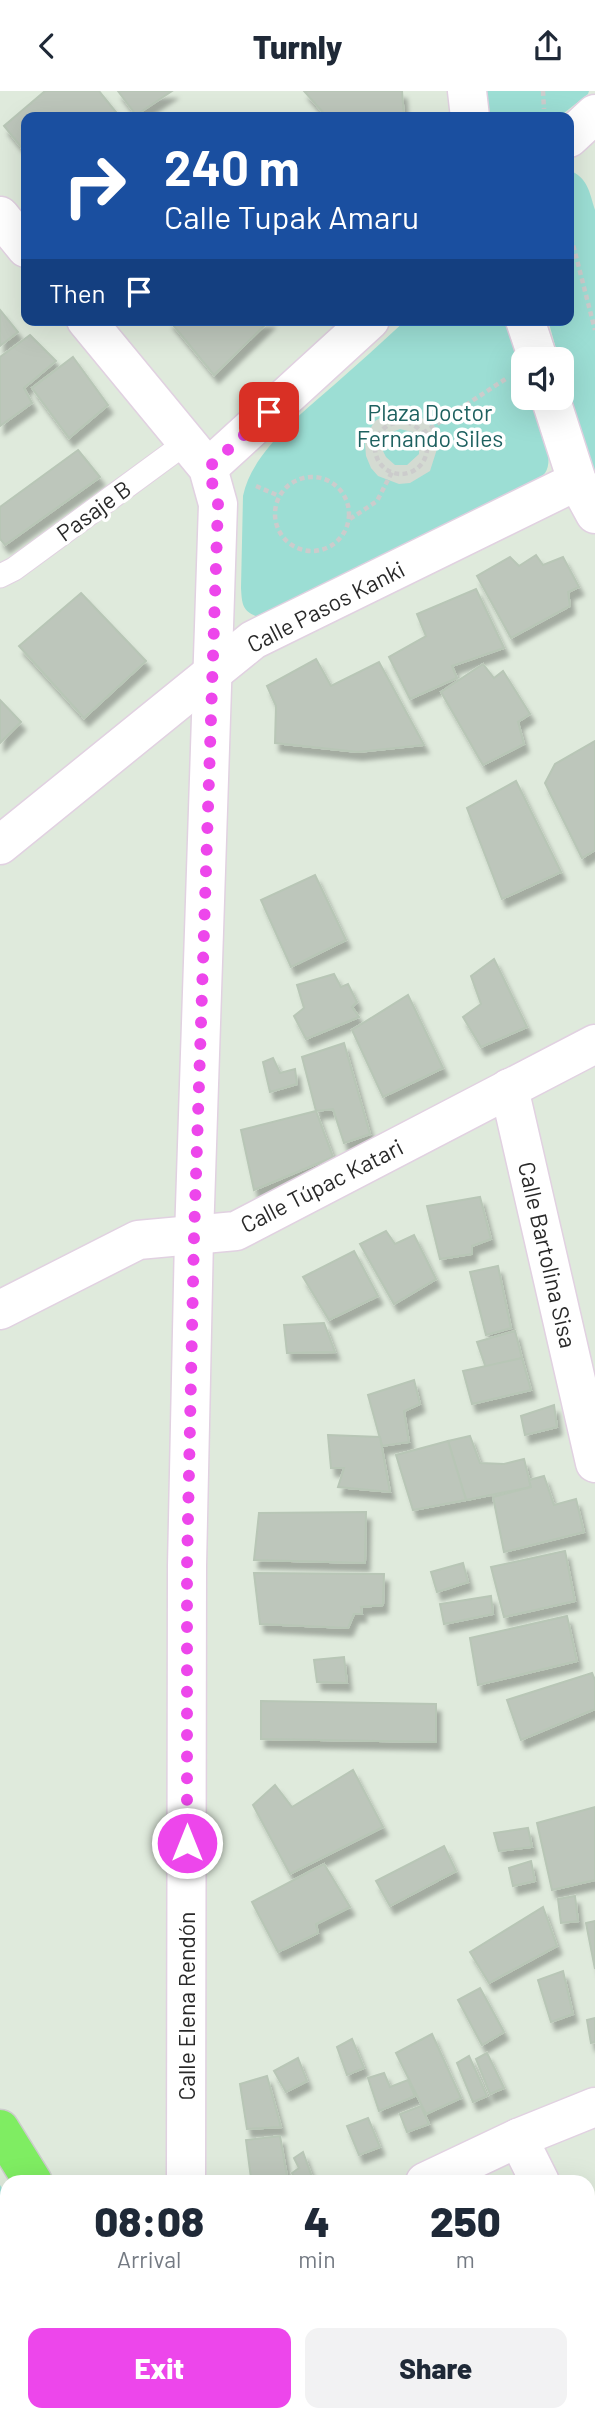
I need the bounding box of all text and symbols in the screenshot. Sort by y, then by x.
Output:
icon: back [28,27,66,65]
text: Turnly [253,27,342,65]
icon: share [529,27,567,65]
text: 240 m [164,137,300,196]
icon: right [49,140,140,231]
text: Calle Tupak Amaru [164,197,419,235]
icon: arrive [120,273,158,311]
text: Then [49,277,106,308]
map controls [511,347,574,410]
button: sound [511,347,574,410]
pin [239,382,299,442]
icon: arrive [250,393,288,431]
park label: Plaza Doctor Fernando Siles [357,398,503,452]
street label: Pasaje B [51,474,136,547]
street label: Calle Pasos Kanki [242,554,409,658]
street label: Calle Túpac Katari [236,1132,407,1238]
street label: Calle Bartolina Sisa [513,1159,583,1351]
position arrow [150,1806,224,1880]
street label: Calle Elena Rendón [172,1912,200,2101]
text: 08:08 [94,2195,204,2245]
text: 4 [304,2195,330,2245]
text: 250 [430,2195,501,2245]
text: Arrival [117,2245,181,2273]
text: min [298,2245,336,2273]
text: m [456,2245,475,2273]
button: Exit [28,2328,291,2408]
button: Share [305,2328,567,2408]

